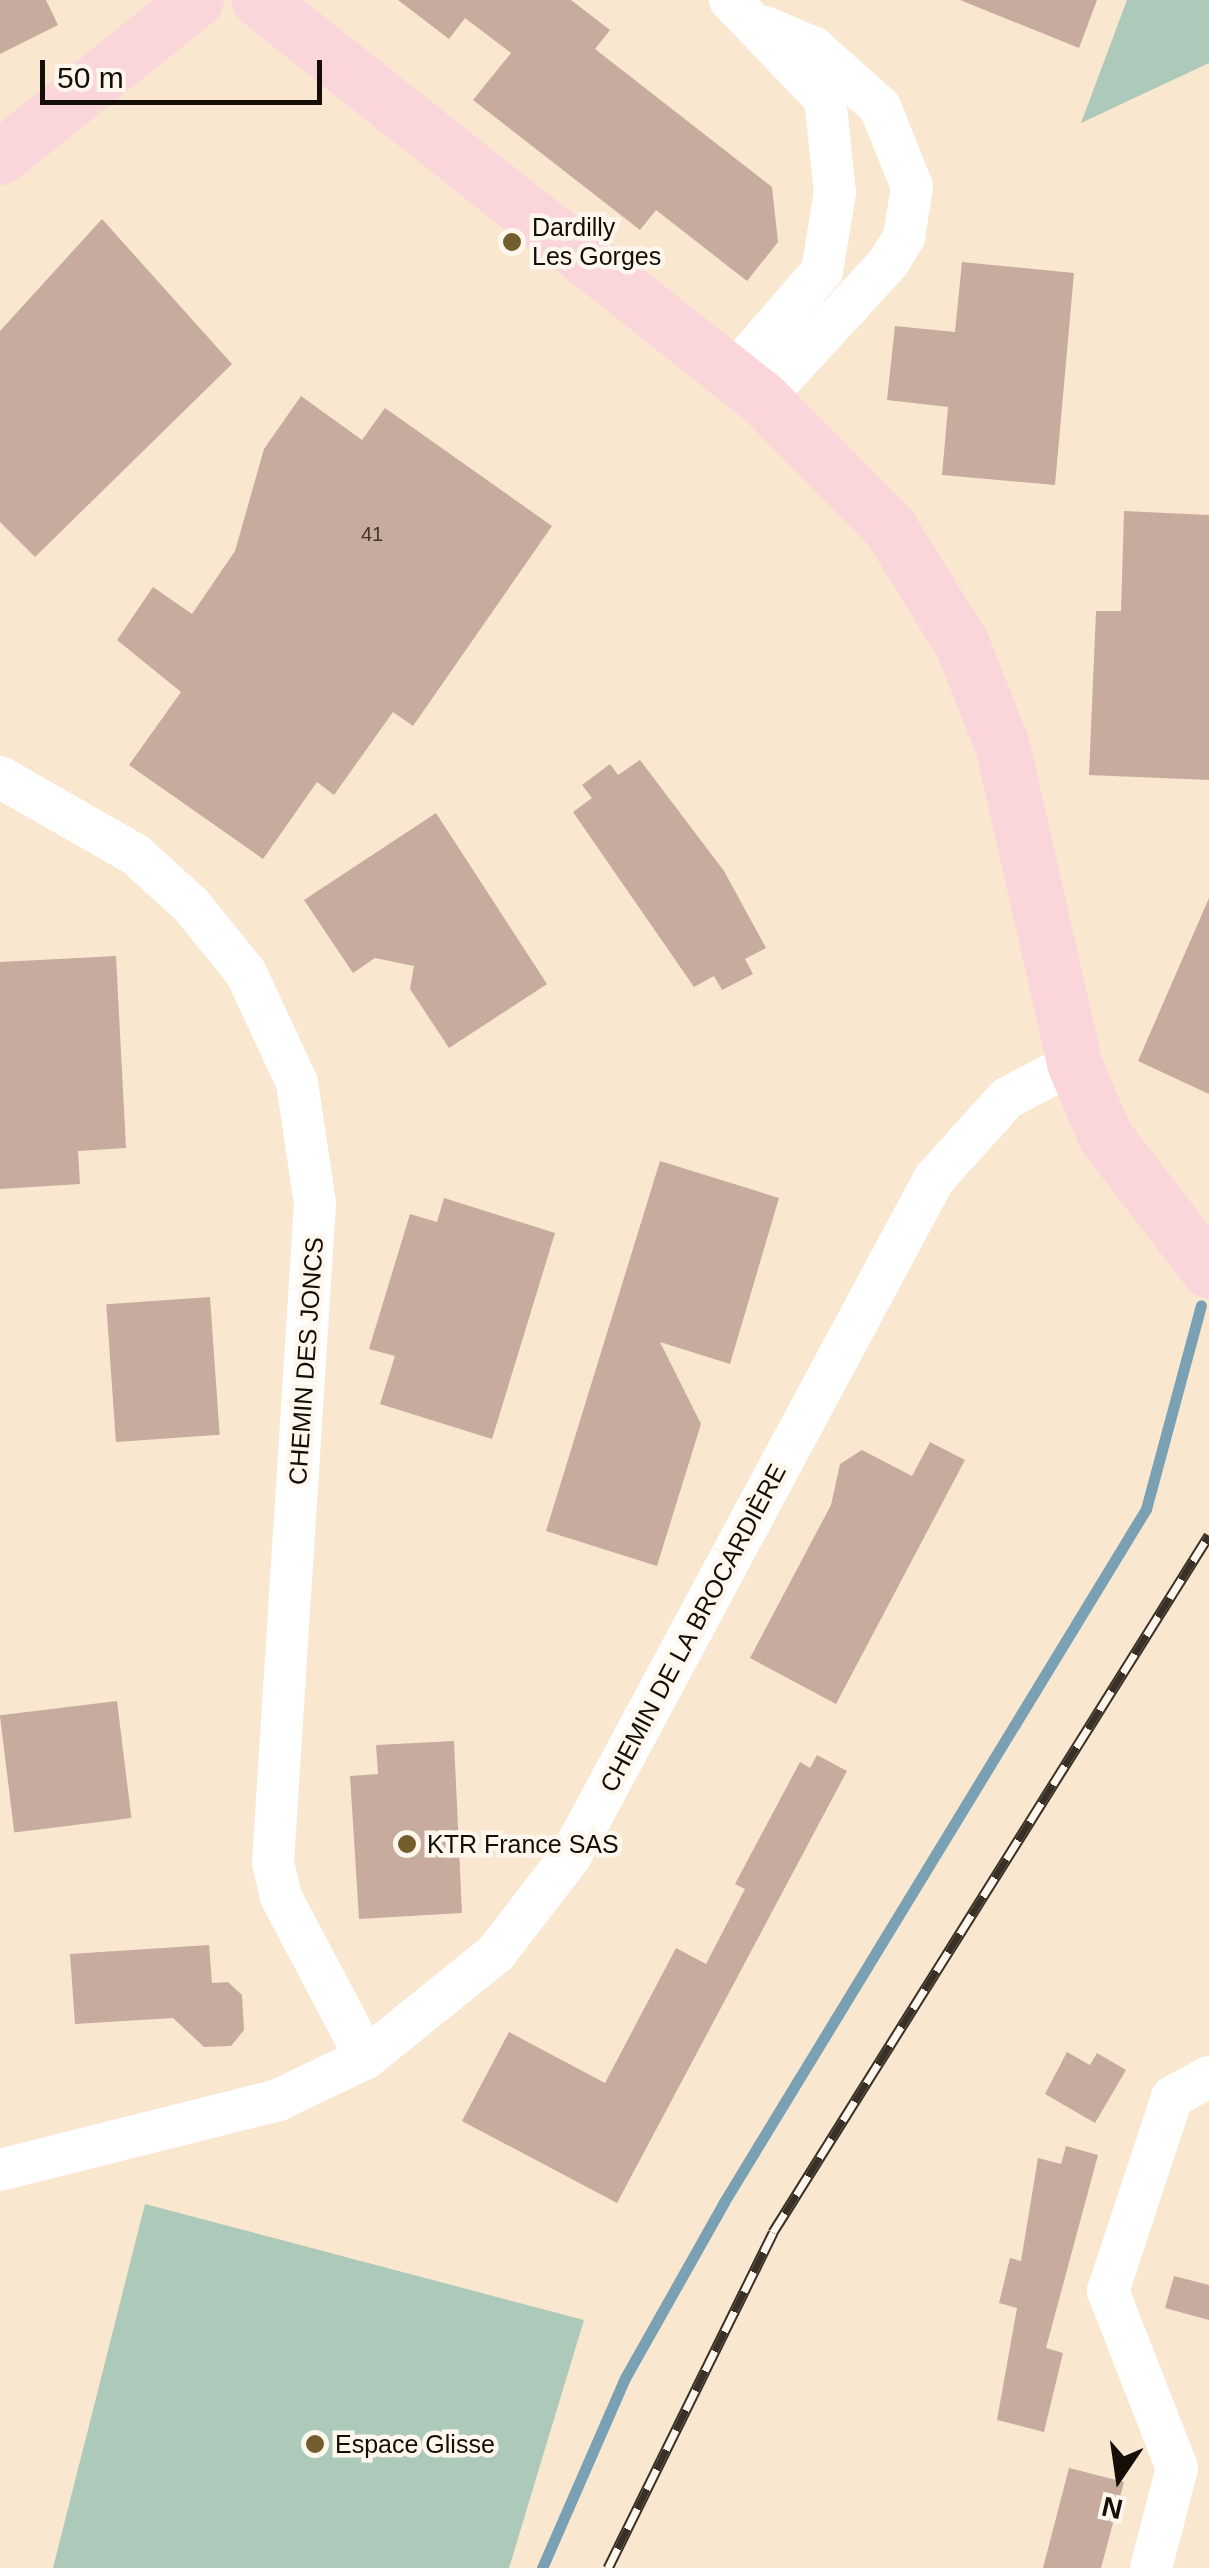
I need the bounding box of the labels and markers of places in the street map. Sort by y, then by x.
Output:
place label: Dardilly Les Gorges [532,213,661,272]
marker: Dardilly Les Gorges [501,231,523,253]
place label: KTR France SAS [427,1829,619,1859]
marker: KTR France SAS [396,1833,418,1855]
place label: Espace Glisse [335,2429,495,2459]
marker: Espace Glisse [304,2433,326,2455]

